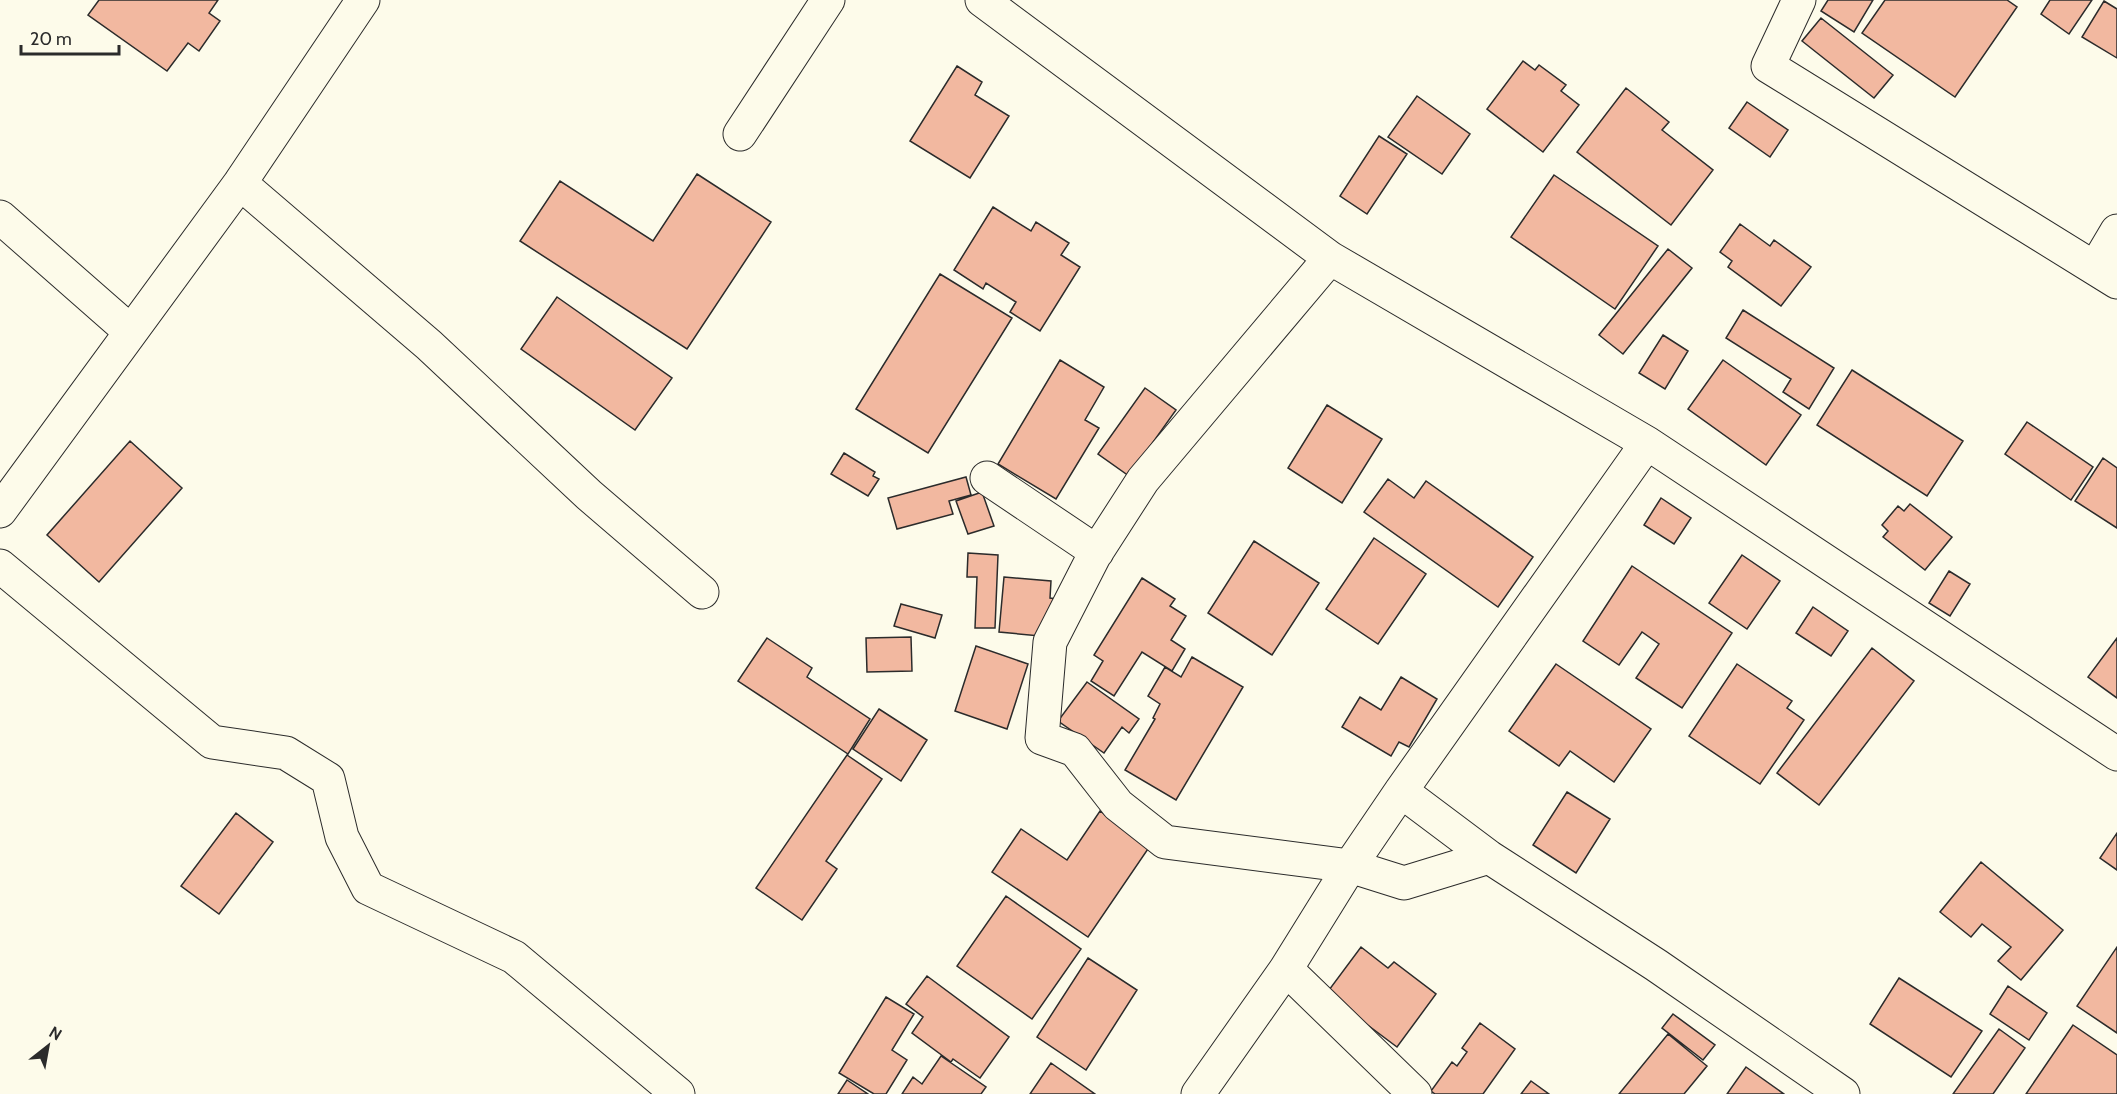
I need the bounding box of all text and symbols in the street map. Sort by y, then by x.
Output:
scale bar [21,18,118,56]
text: 20 m [30,28,72,50]
north arrow [18,1016,78,1076]
text: N [46,1023,65,1045]

